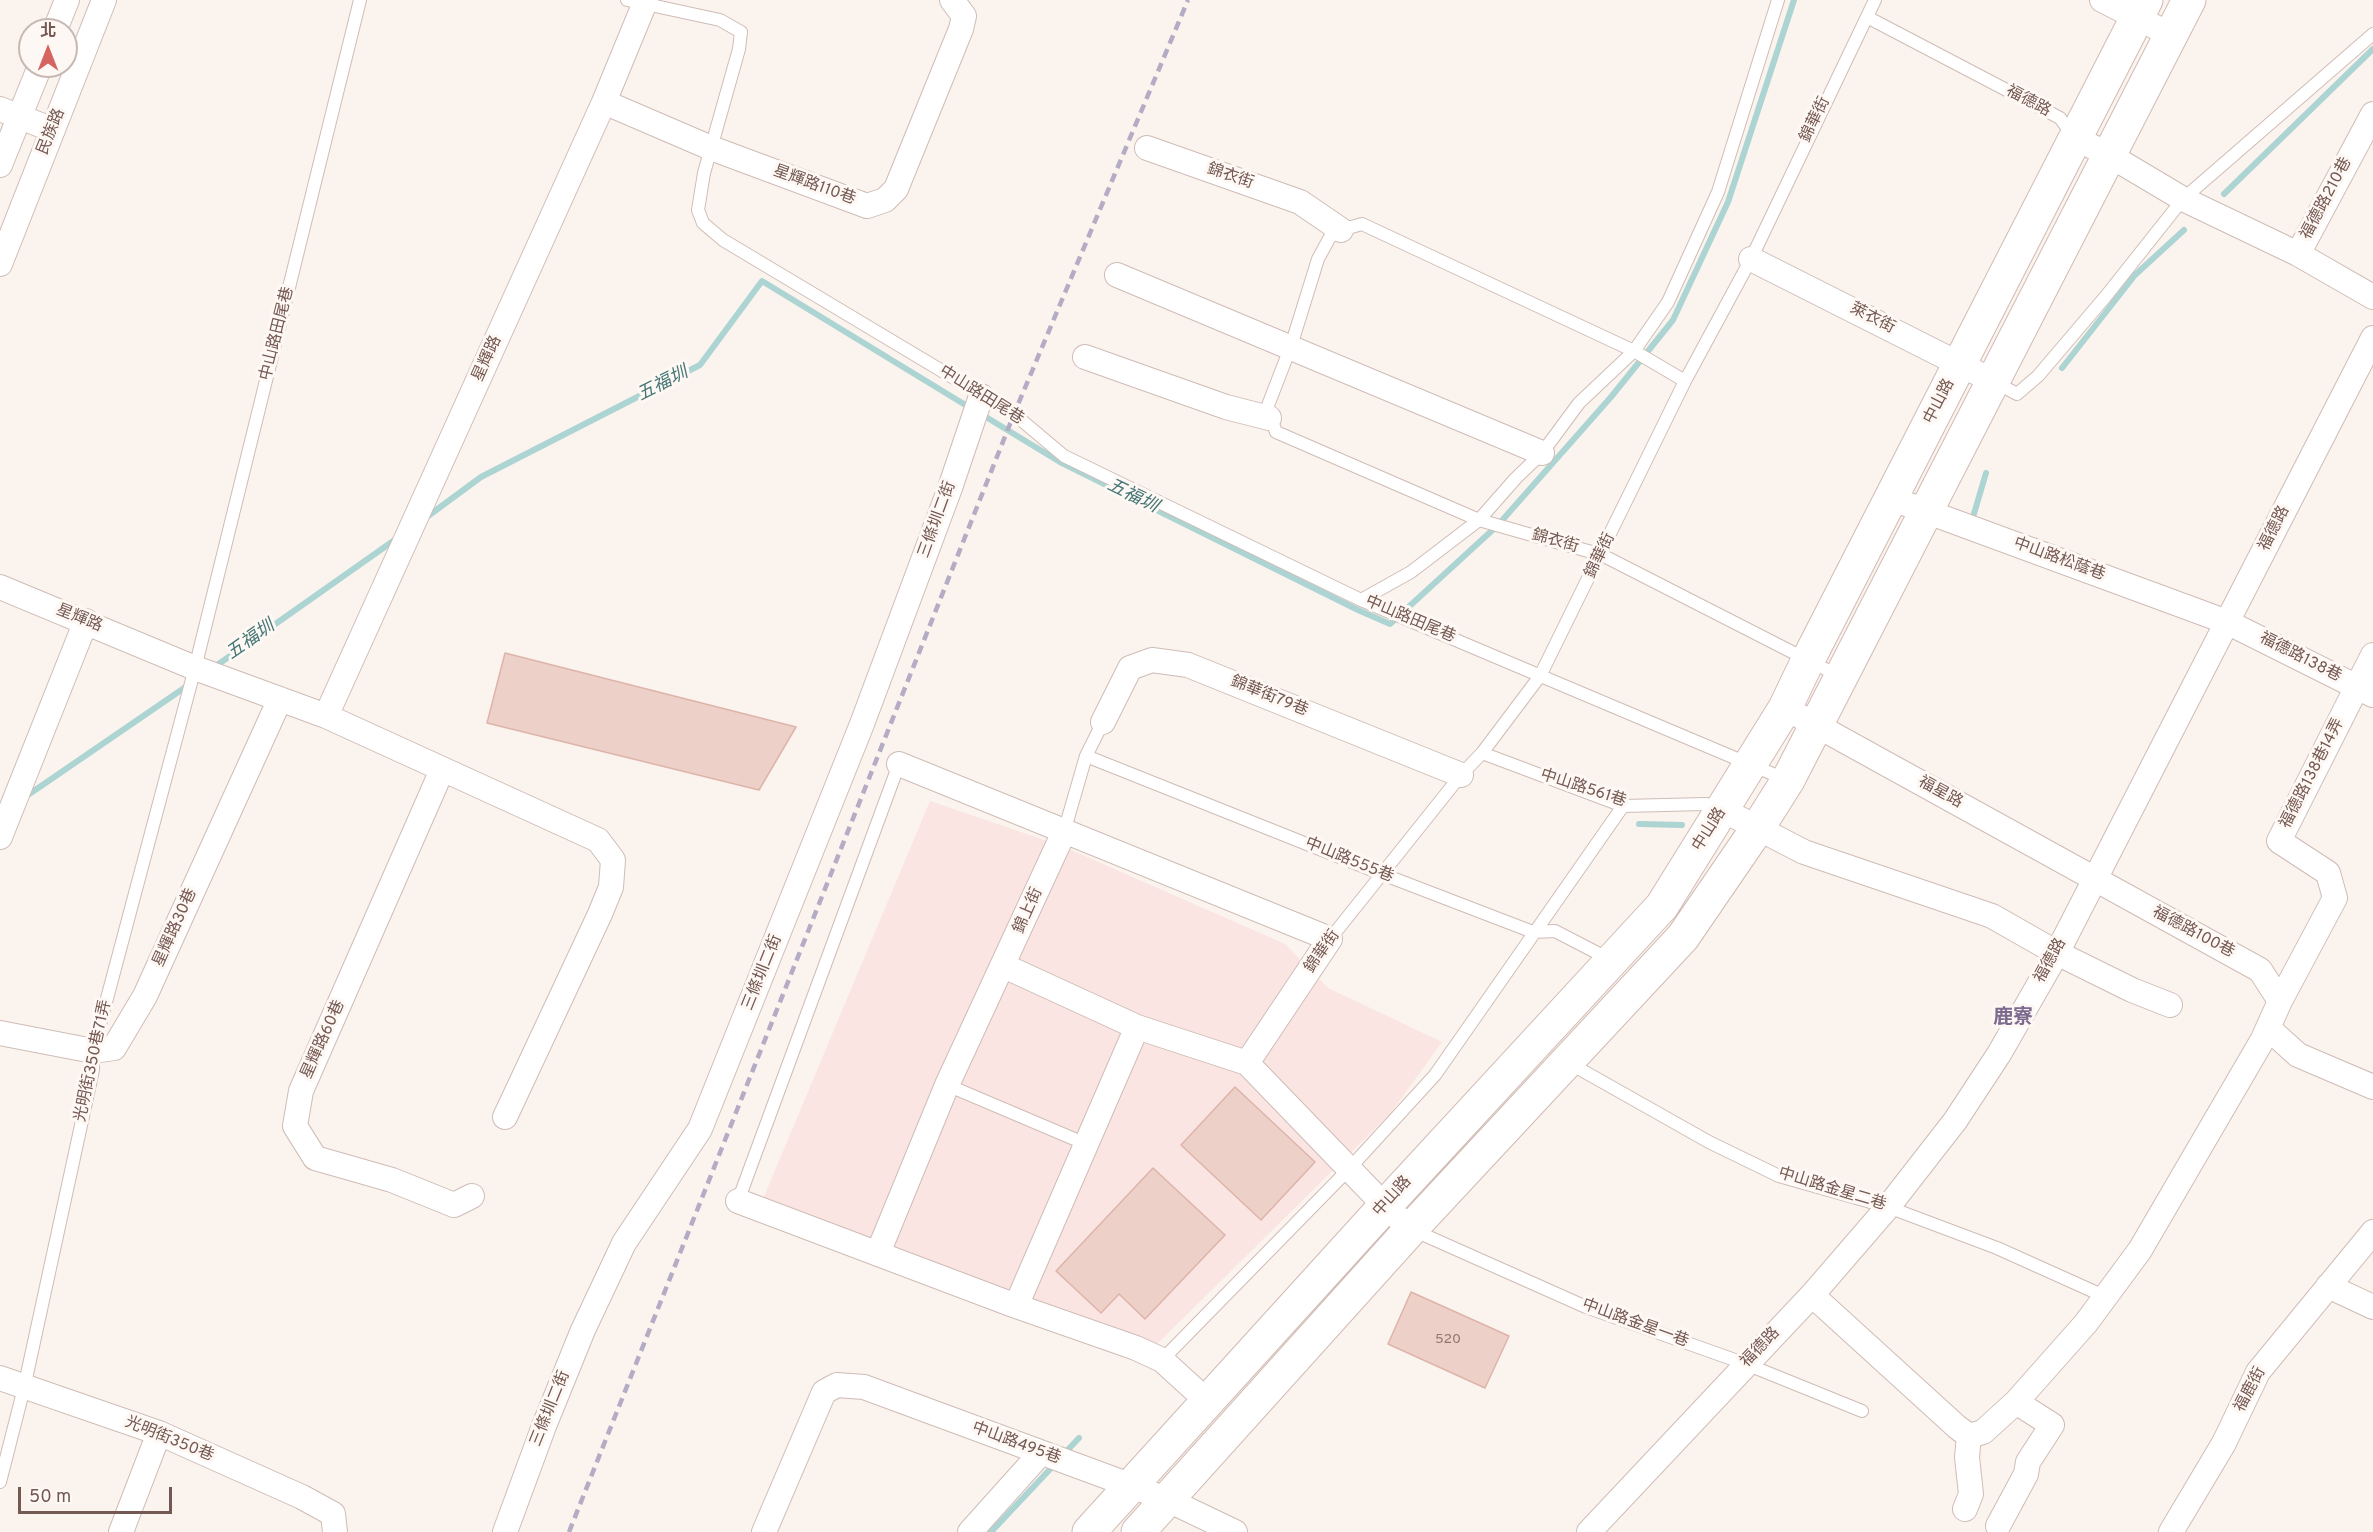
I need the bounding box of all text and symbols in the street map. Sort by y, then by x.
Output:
north arrow [18,18,78,78]
text: 北 [40,22,56,42]
street label: 福德路 [2002,82,2054,122]
street label: 錦華街 [1797,94,1835,146]
street label: 民族路 [34,106,70,158]
street label: 福德路210巷 [2297,155,2357,243]
street label: 錦衣街 [1204,160,1256,194]
street label: 星輝路110巷 [770,162,858,210]
street label: 中山路田尾巷 [257,285,299,383]
street label: 萊衣街 [1846,300,1898,338]
street label: 星輝路 [469,333,507,385]
street label: 中山路田尾巷 [935,362,1027,430]
water label: 五福圳 [634,363,692,407]
street label: 中山路 [1921,376,1959,428]
water label: 五福圳 [1103,475,1161,519]
street label: 三條圳二街 [915,479,961,561]
street label: 福德路 [2256,503,2294,555]
street label: 錦衣街 [1529,526,1581,558]
street label: 錦華街 [1582,530,1620,582]
street label: 中山路松蔭巷 [2011,535,2107,585]
street label: 中山路田尾巷 [1362,592,1458,648]
street label: 星輝路 [53,601,105,637]
water label: 五福圳 [223,617,279,665]
street label: 福德路138巷 [2256,629,2344,687]
street label: 錦華街79巷 [1227,673,1311,721]
street label: 福德路138巷14弄 [2277,716,2349,832]
street label: 中山路561巷 [1537,766,1629,812]
street label: 福星路 [1914,773,1966,813]
street label: 中山路 [1689,805,1731,855]
street label: 中山路555巷 [1302,835,1396,887]
street label: 錦上街 [1010,885,1048,937]
street label: 星輝路30巷 [150,886,202,970]
street label: 福德路100巷 [2149,903,2237,963]
street label: 錦華街 [1301,927,1345,977]
street label: 三條圳二街 [739,932,787,1014]
street label: 福德路 [2031,935,2071,987]
street label: 光明街350巷71弄 [72,998,116,1124]
street label: 星輝路60巷 [298,998,350,1082]
district label: 鹿寮 [1993,1007,2033,1031]
street label: 中山路金星二巷 [1776,1164,1888,1216]
street label: 中山路 [1370,1173,1416,1221]
street label: 中山路金星一巷 [1579,1296,1691,1352]
street label: 福德路 [1737,1324,1785,1372]
house number: 520 [1435,1332,1461,1348]
street label: 福鹿街 [2231,1364,2271,1416]
street label: 三條圳二街 [527,1368,575,1450]
street label: 光明街350巷 [122,1414,216,1466]
street label: 中山路495巷 [969,1419,1063,1469]
scale bar [21,1475,176,1513]
text: 50 m [29,1486,71,1509]

